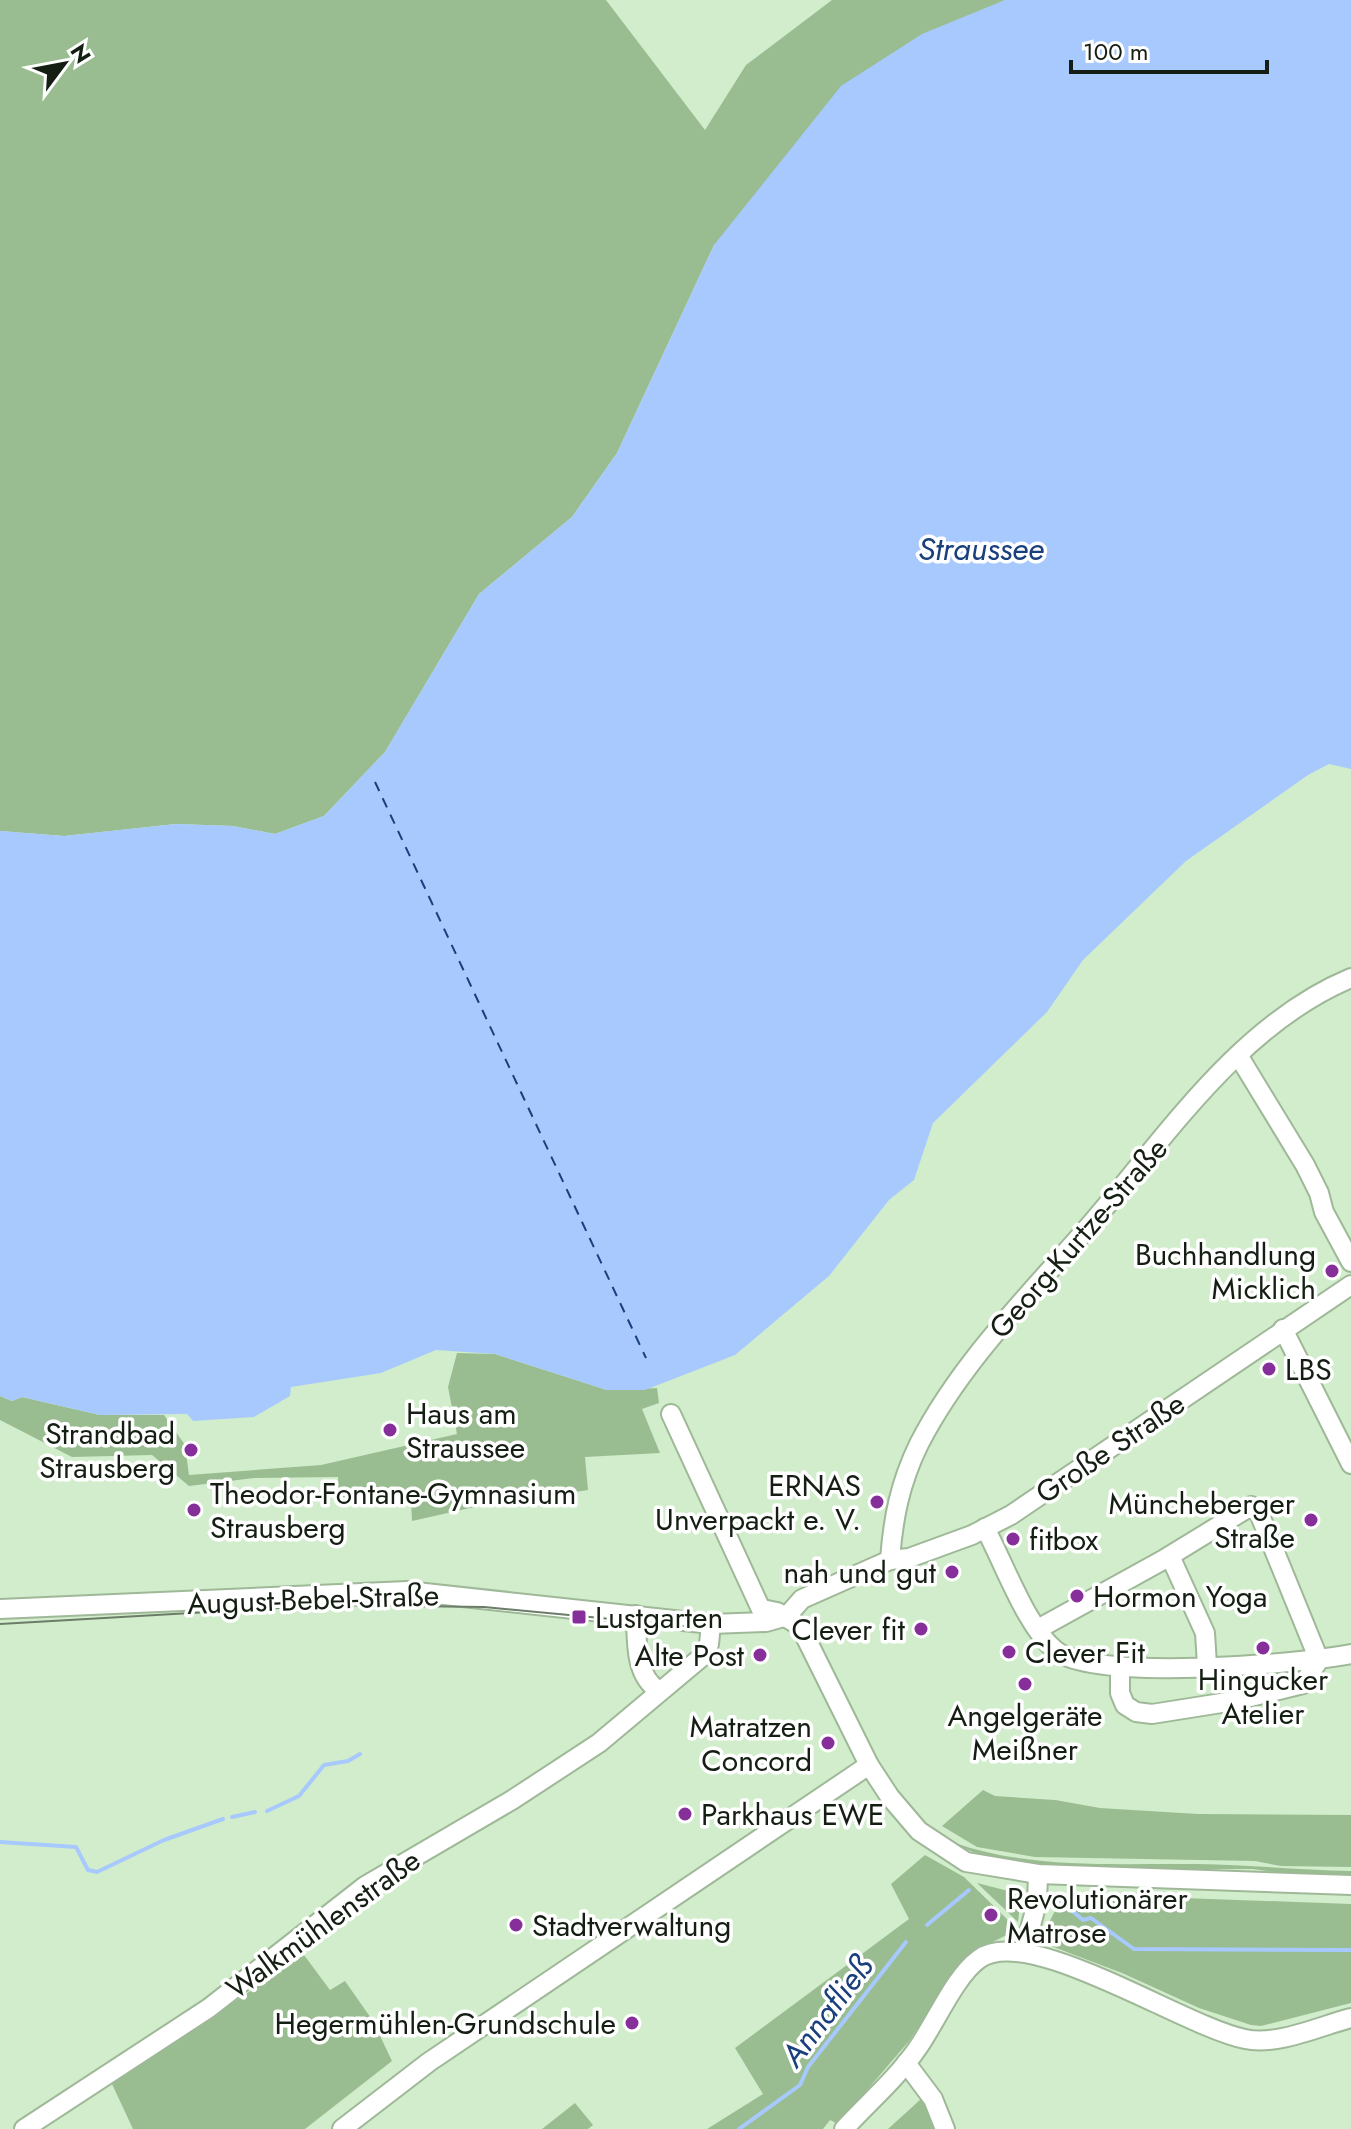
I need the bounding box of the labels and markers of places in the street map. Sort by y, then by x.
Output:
place label: Buchhandlung Micklich [1135,1233,1316,1310]
marker: Buchhandlung Micklich [1323,1262,1341,1280]
place label: LBS [1285,1348,1332,1391]
marker: LBS [1260,1360,1278,1378]
place label: Haus am Straussee [406,1392,525,1469]
place label: Strandbad Strausberg [39,1412,175,1489]
marker: Haus am Straussee [381,1421,399,1439]
marker: Strandbad Strausberg [182,1441,200,1459]
place label: ERNAS Unverpackt e. V. [655,1464,861,1541]
place label: Theodor-Fontane-Gymnasium Strausberg [210,1472,576,1549]
place label: Müncheberger Straße [1108,1482,1296,1559]
marker: ERNAS Unverpackt e. V. [868,1493,886,1511]
marker: Theodor-Fontane-Gymnasium Strausberg [185,1501,203,1519]
marker: Müncheberger Straße [1302,1511,1320,1529]
place label: fitbox [1029,1518,1099,1561]
marker: fitbox [1004,1530,1022,1548]
place label: nah und gut [783,1551,937,1594]
marker: nah und gut [943,1563,961,1581]
place label: Hormon Yoga [1093,1575,1267,1618]
marker: Hormon Yoga [1068,1587,1086,1605]
place label: Lustgarten [595,1596,723,1639]
marker: Lustgarten [570,1608,588,1626]
place label: Clever fit [791,1608,906,1651]
marker: Clever fit [912,1620,930,1638]
place label: Clever Fit [1025,1631,1146,1674]
place label: Alte Post [634,1634,745,1677]
marker: Hingucker Atelier [1254,1639,1272,1657]
marker: Clever Fit [1000,1643,1018,1661]
marker: Alte Post [751,1646,769,1664]
place label: Hingucker Atelier [1198,1658,1329,1735]
marker: Angelgeräte Meißner [1016,1675,1034,1693]
place label: Angelgeräte Meißner [947,1694,1103,1771]
place label: Matratzen Concord [690,1705,812,1782]
marker: Matratzen Concord [819,1734,837,1752]
place label: Parkhaus EWE [701,1793,884,1836]
marker: Parkhaus EWE [676,1805,694,1823]
place label: Revolutionärer Matrose [1007,1877,1189,1954]
place label: Stadtverwaltung [532,1904,731,1947]
marker: Revolutionärer Matrose [982,1906,1000,1924]
marker: Stadtverwaltung [507,1916,525,1934]
place label: Hegermühlen-Grundschule [275,2002,616,2045]
marker: Hegermühlen-Grundschule [623,2014,641,2032]

